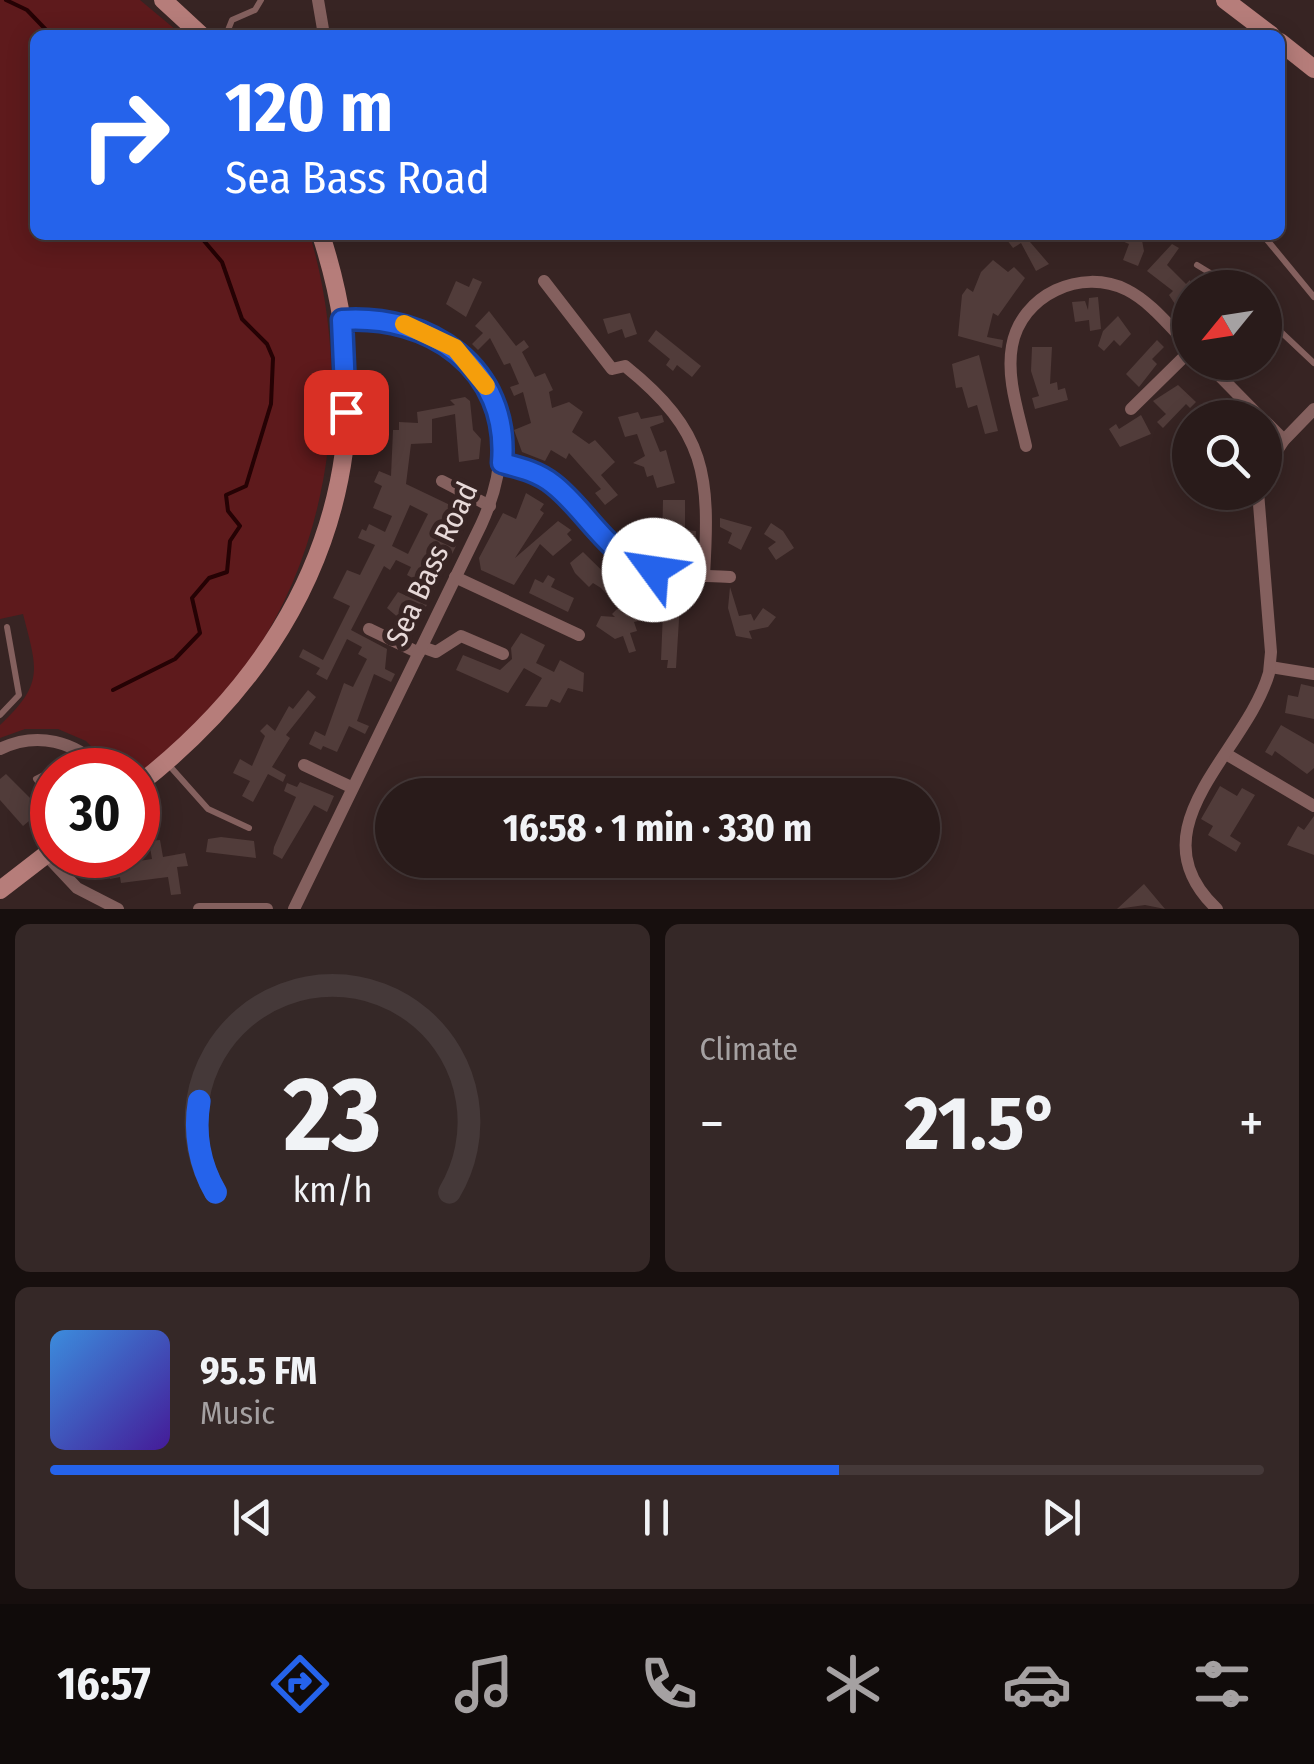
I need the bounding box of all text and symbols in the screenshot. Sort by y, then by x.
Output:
text: 120 m [225,66,393,150]
icon: right [60,70,190,200]
text: Sea Bass Road [225,151,490,205]
north arrow [1172,270,1282,380]
map controls [1172,270,1282,510]
pin [304,370,389,455]
icon: arrive [319,385,374,440]
button: search [1172,400,1282,510]
street label: Sea Bass Road [378,476,486,652]
position arrow [602,518,706,622]
speed limit sign: 30 [30,748,160,878]
text: 16:58 · 1 min · 330 m [503,805,812,851]
text: Climate [700,1030,798,1068]
text: 23 [283,1053,381,1178]
text: 21.5° [905,1079,1059,1169]
text: − [700,1091,724,1157]
text: + [1239,1091,1264,1157]
text: km/h [292,1169,372,1211]
text: 95.5 FM [200,1348,317,1394]
text: Music [200,1394,275,1432]
icon: previous [225,1490,280,1545]
icon: pause [629,1490,684,1545]
icon: next [1034,1490,1089,1545]
icon: directions [265,1649,335,1719]
icon: music [449,1649,519,1719]
icon: phone [634,1649,704,1719]
icon: climate [818,1649,888,1719]
icon: car [1002,1649,1072,1719]
icon: filters [1187,1649,1257,1719]
text: 16:57 [57,1657,151,1711]

